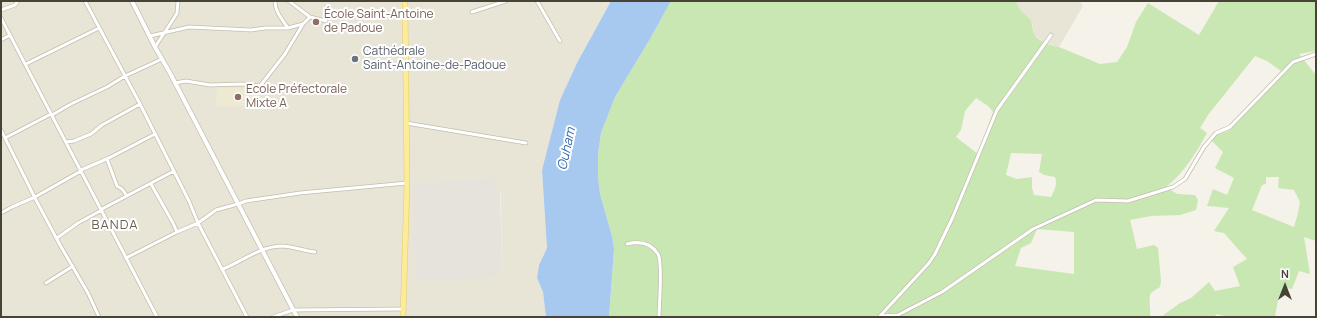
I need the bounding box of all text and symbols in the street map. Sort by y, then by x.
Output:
place label: École Saint-Antoine de Padoue [324,8,434,36]
marker: École Saint-Antoine de Padoue [311,17,321,27]
place label: Cathédrale Saint-Antoine-de-Padoue [363,45,506,73]
marker: Cathédrale Saint-Antoine-de-Padoue [350,54,360,64]
place label: Ecole Préfectorale Mixte A [246,83,347,111]
marker: Ecole Préfectorale Mixte A [233,92,243,102]
water label: Ouham [555,126,579,172]
district label: BANDA [92,217,138,233]
north arrow [1265,266,1305,306]
text: N [1281,266,1289,281]

